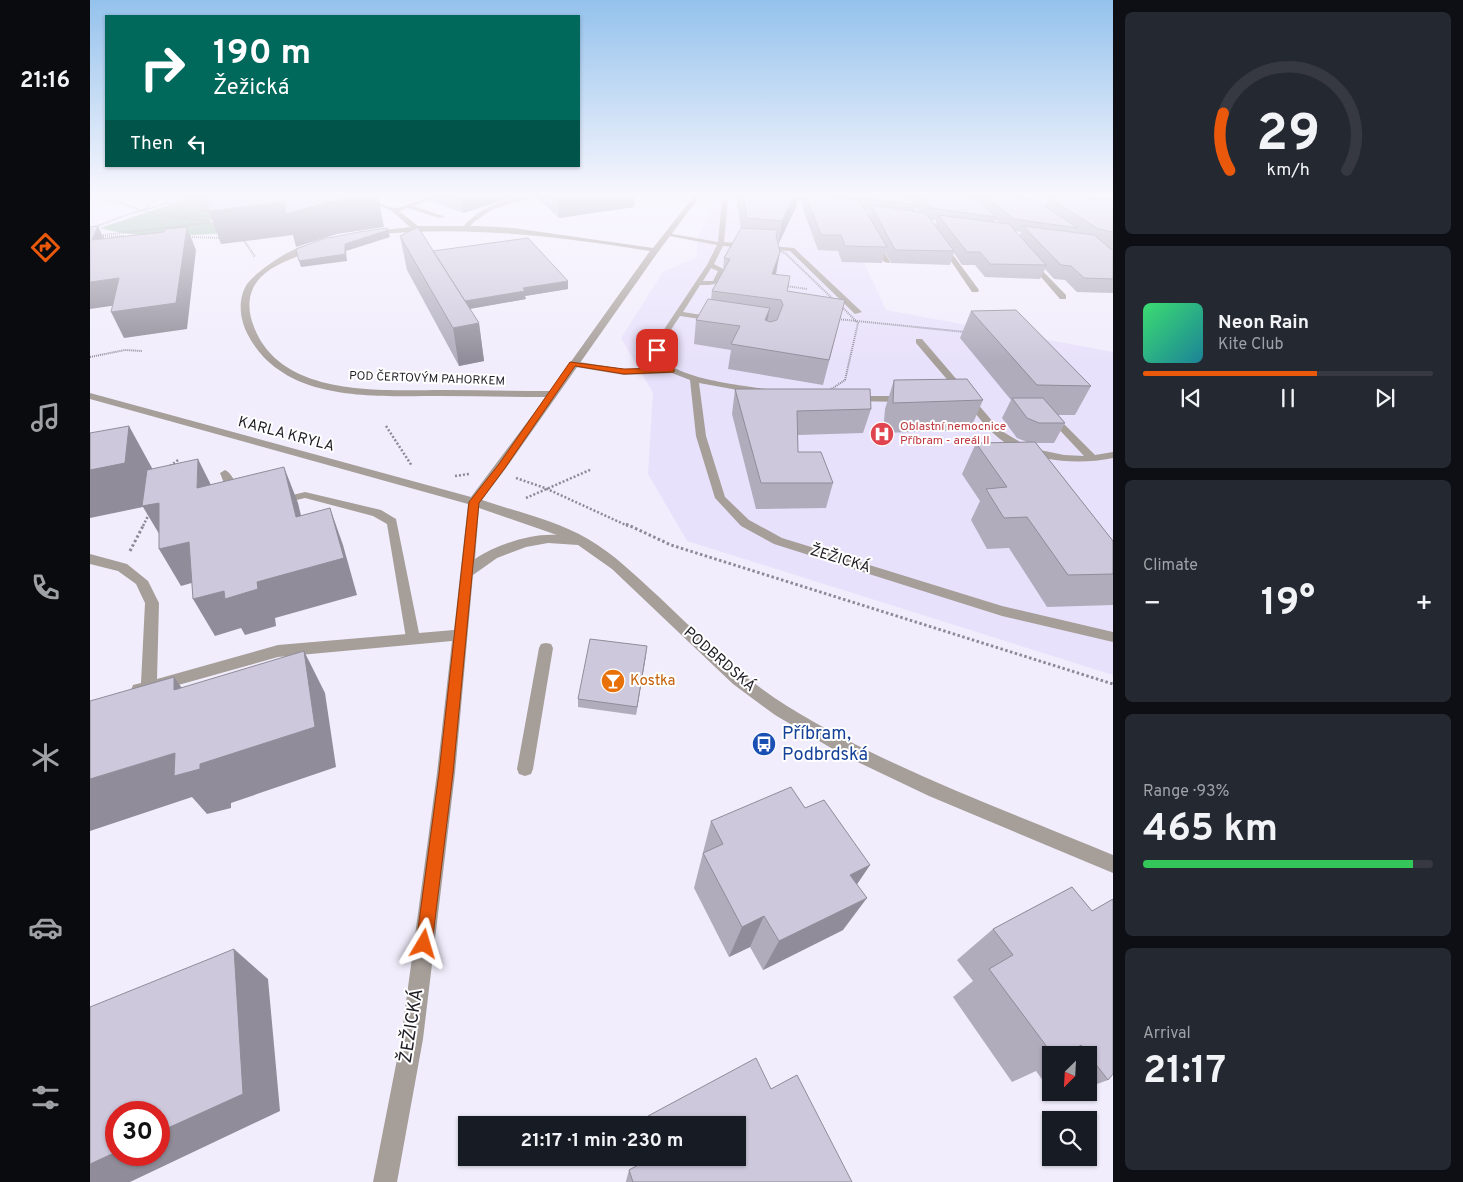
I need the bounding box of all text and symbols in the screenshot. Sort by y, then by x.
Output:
text: 190 m [213,32,311,76]
icon: right [130,35,195,100]
text: 21:16 [20,68,70,95]
text: Žežická [213,75,289,102]
text: 29 [1256,103,1320,169]
icon: left [183,130,211,158]
text: Then [130,132,173,156]
text: km/h [1266,159,1310,182]
icon: directions [28,230,63,265]
text: Neon Rain [1218,311,1309,335]
pin [636,329,678,371]
text: Kite Club [1218,335,1283,355]
icon: arrive [643,336,671,364]
street label: POD ČERTOVÝM PAHORKEM [349,368,505,390]
icon: previous [1177,384,1205,412]
icon: pause [1274,384,1302,412]
icon: next [1371,384,1399,412]
icon: music [28,400,63,435]
street label: KARLA KRYLA [236,413,336,457]
place label: Oblastní nemocnice Příbram - areál II [900,419,1006,449]
hospital icon: Oblastní nemocnice Příbram - areál II [869,421,895,447]
street label: ŽEŽICKÁ [807,541,873,578]
text: Climate [1143,556,1198,576]
icon: phone [28,570,63,605]
text: 19° [1261,580,1315,629]
text: − [1143,587,1161,623]
text: + [1415,587,1433,623]
street label: PODBRDSKÁ [679,623,760,697]
bar icon: Kostka [600,668,626,694]
place label: Kostka [630,672,675,691]
place label: Příbram, Podbrdská [782,723,868,767]
bus stop icon: Příbram, Podbrdská [751,731,777,757]
icon: climate [28,740,63,775]
text: Range · 93% [1143,782,1230,802]
text: 465 km [1143,806,1278,855]
icon: car [28,910,63,945]
position arrow [397,917,449,969]
street label: ŽEŽICKÁ [393,987,429,1065]
text: Arrival [1143,1024,1191,1044]
north arrow [1042,1046,1098,1101]
map controls [1042,1046,1097,1166]
text: 21:17 [1143,1048,1226,1097]
icon: filters [28,1080,63,1115]
speed limit sign: 30 [105,1101,170,1166]
button: search [1042,1111,1097,1166]
text: 21:17 · 1 min · 230 m [521,1129,683,1153]

